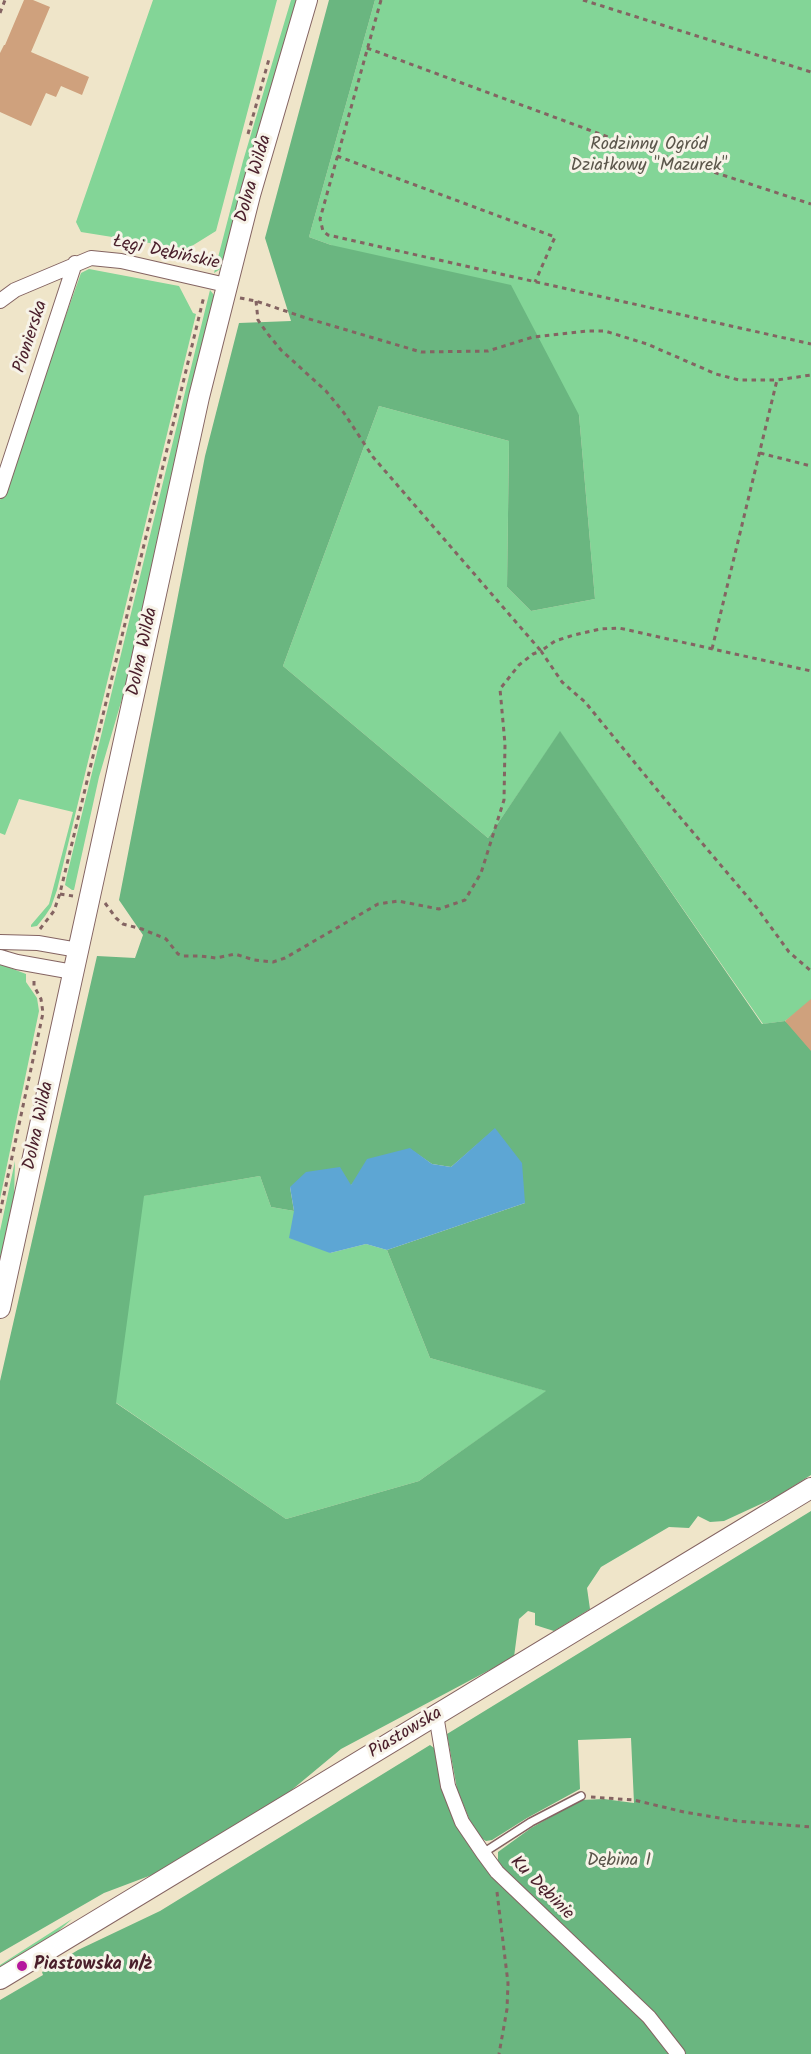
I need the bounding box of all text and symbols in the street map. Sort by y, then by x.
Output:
street label: Dolna Wilda [232,133,278,225]
park label: Rodzinny Ogród Działkowy "Mazurek" [571,135,727,178]
street label: Łęgi Dębińskie [111,232,221,276]
street label: Pionierska [10,298,54,376]
street label: Dolna Wilda [124,606,164,698]
street label: Dolna Wilda [20,1080,60,1172]
street label: Piastowska [365,1704,447,1764]
park label: Dębina I [587,1851,651,1873]
street label: Ku Dębinie [504,1852,578,1926]
place label: Piastowska n/ż [34,1955,152,1977]
marker: Piastowska n/ż [15,1959,29,1973]

